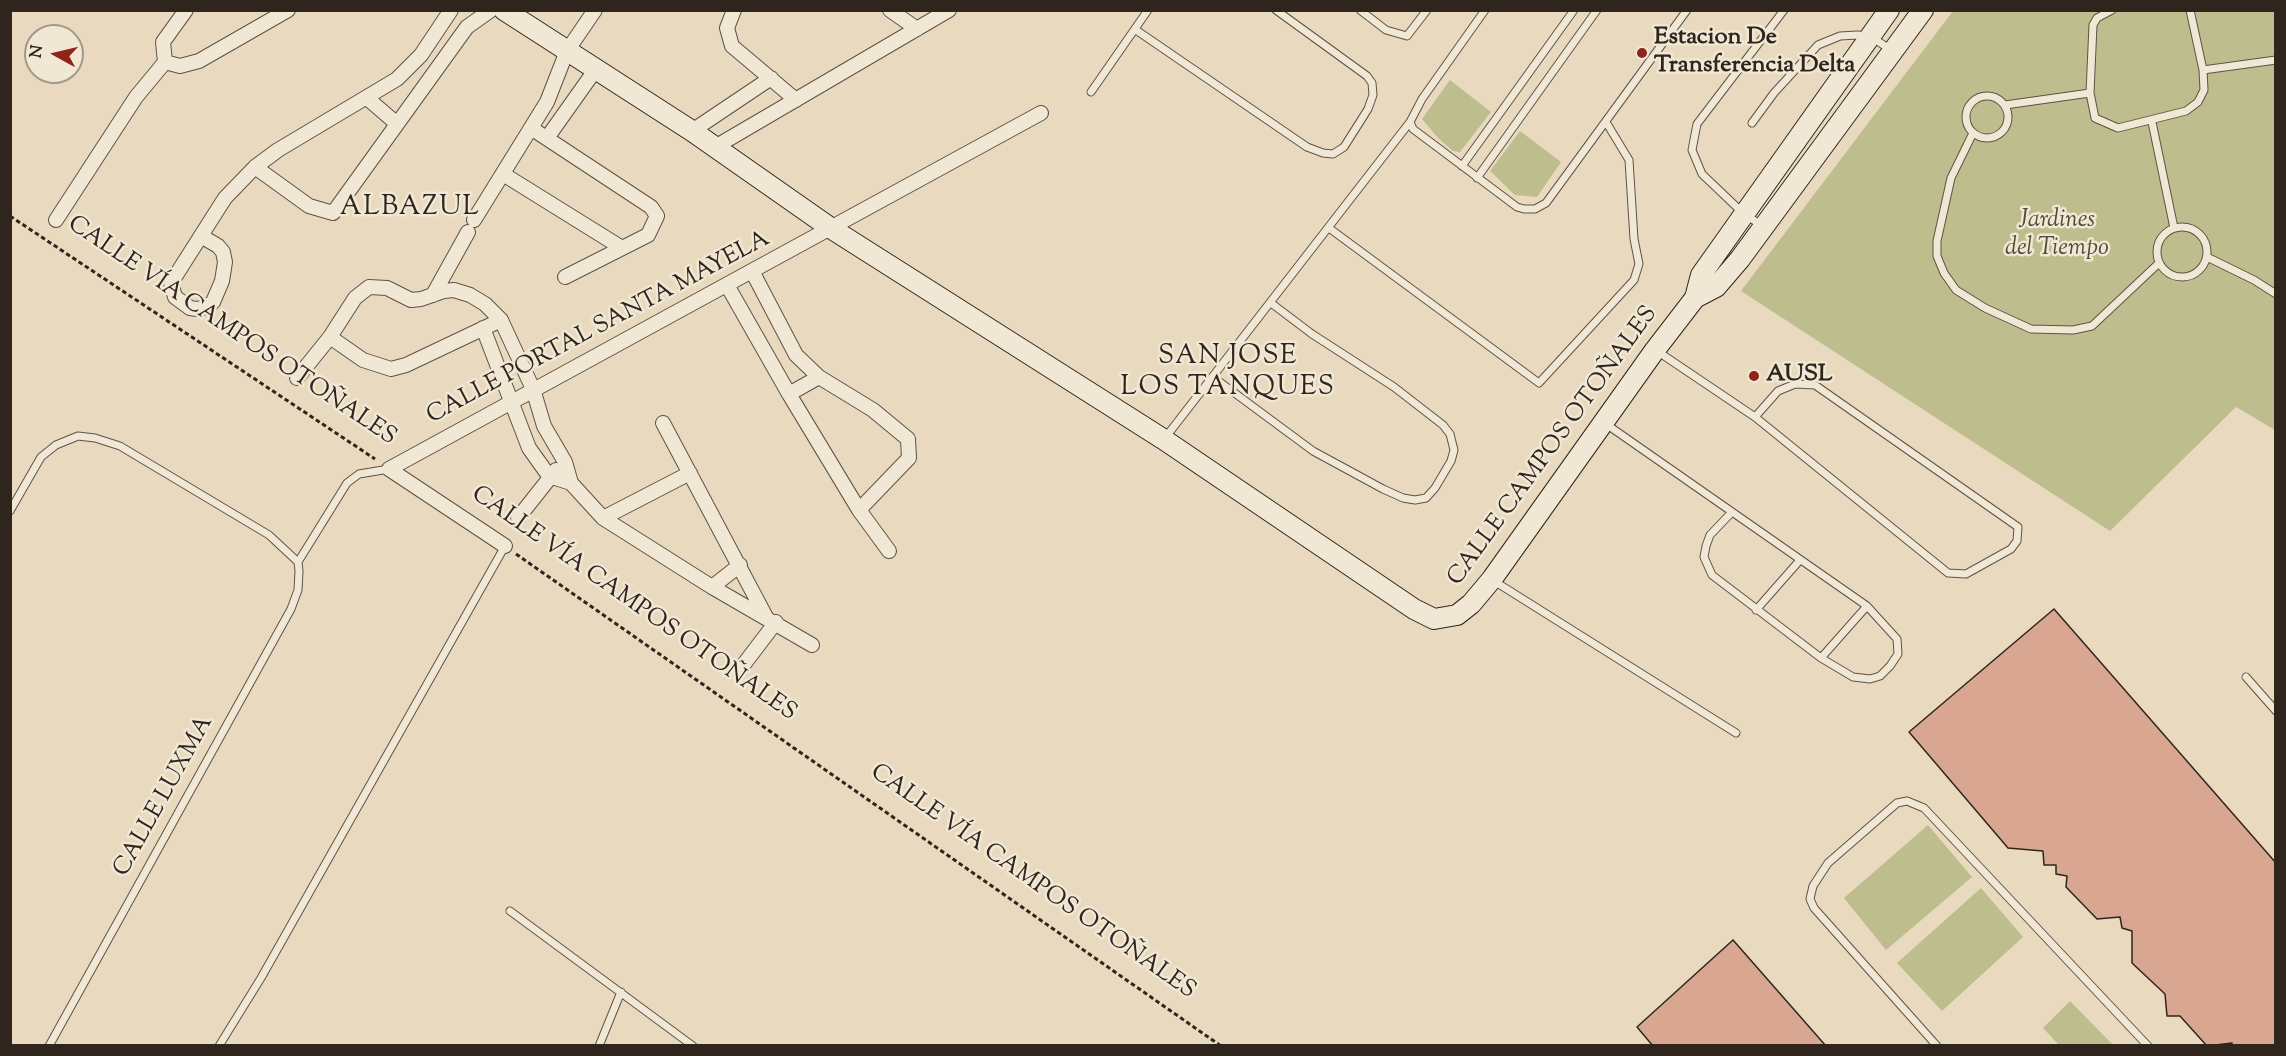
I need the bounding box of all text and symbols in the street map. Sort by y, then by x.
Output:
north arrow [24,24,84,84]
place label: Estacion De Transferencia Delta [1654,25,1855,81]
text: N [25,44,50,60]
marker: Estacion De Transferencia Delta [1635,46,1649,60]
district label: ALBAZUL [340,193,480,225]
park label: Jardines del Tiempo [2005,208,2109,264]
street label: CALLE VÍA CAMPOS OTOÑALES [61,211,401,453]
street label: CALLE PORTAL SANTA MAYELA [422,226,776,432]
street label: CALLE CAMPOS OTOÑALES [1443,302,1665,592]
district label: SAN JOSE LOS TANQUES [1121,342,1335,405]
place label: AUSL [1766,362,1832,390]
marker: AUSL [1747,369,1761,383]
street label: CALLE VÍA CAMPOS OTOÑALES [465,481,801,729]
street label: CALLE LUXMA [109,712,221,882]
street label: CALLE VÍA CAMPOS OTOÑALES [864,759,1200,1007]

